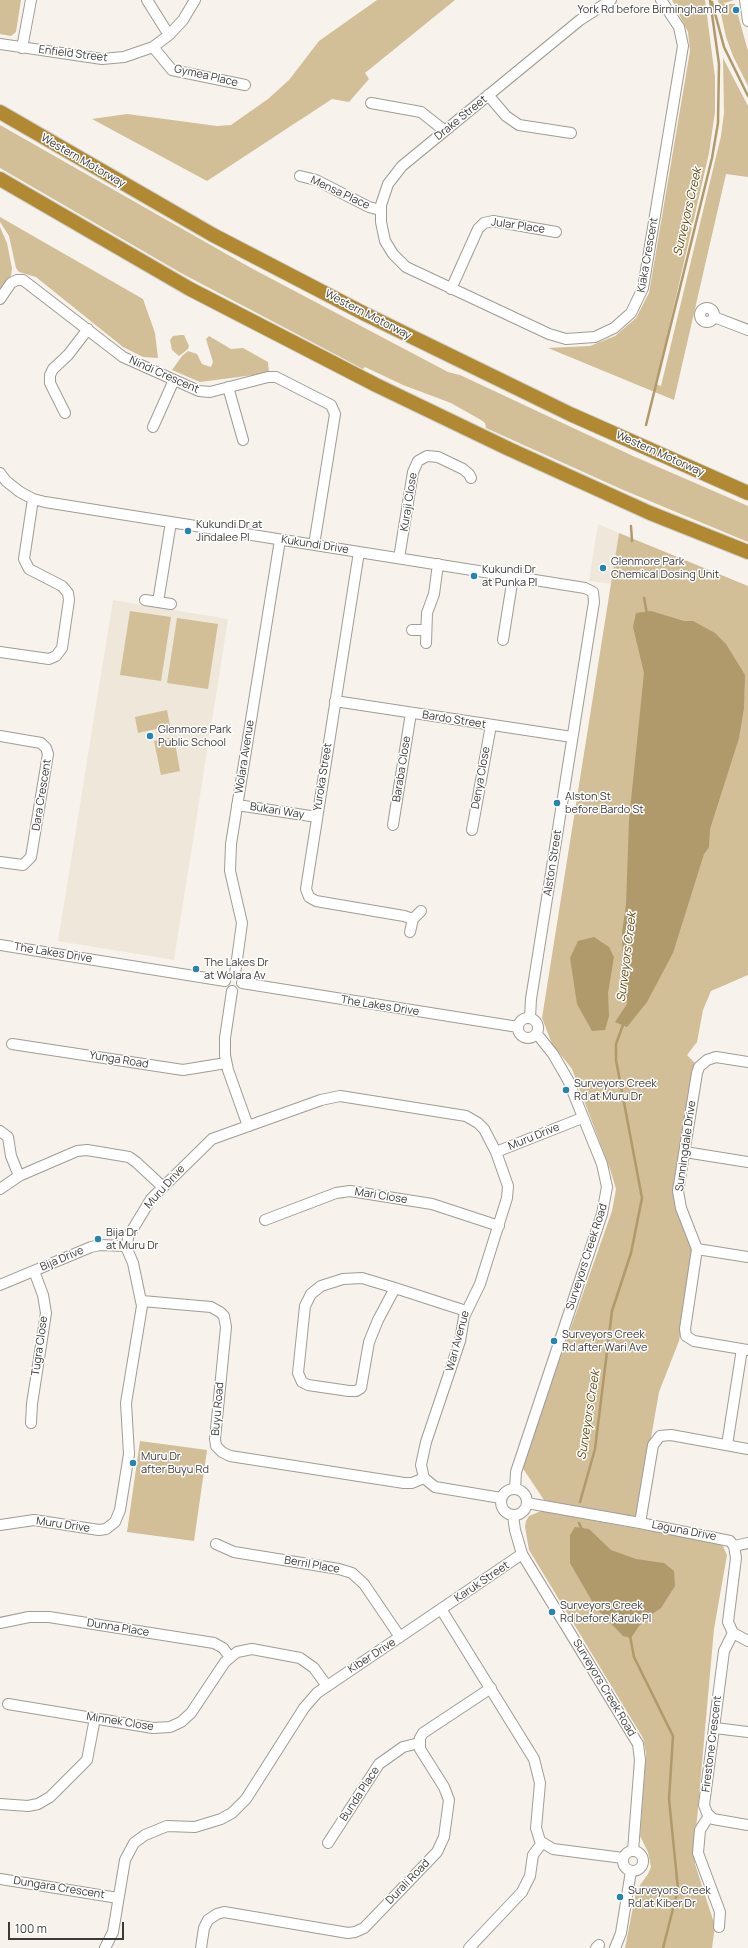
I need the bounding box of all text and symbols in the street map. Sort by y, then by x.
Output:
place label: York Rd before Birmingham Rd [578,3,728,17]
marker: York Rd before Birmingham Rd [731,5,741,15]
street label: Enfield Street [38,43,108,65]
street label: Gymea Place [173,62,239,90]
street label: Drake Street [432,93,490,143]
street label: Western Motorway [38,131,128,191]
water label: Surveyors Creek [671,166,705,258]
street label: Mensa Place [308,174,372,212]
street label: Jular Place [490,216,546,236]
street label: Kiaka Crescent [635,216,661,294]
street label: Western Motorway [323,287,413,343]
street label: Nindi Crescent [127,354,201,396]
street label: Western Motorway [614,429,706,479]
street label: Kuraji Close [398,472,420,532]
place label: Kukundi Dr at Jindalee Pl [196,518,263,544]
marker: Kukundi Dr at Jindalee Pl [183,526,193,536]
street label: Kukundi Drive [280,533,350,557]
place label: Glenmore Park Chemical Dosing Unit [611,555,719,581]
place label: Kukundi Dr at Punka Pl [482,563,537,589]
marker: Glenmore Park Chemical Dosing Unit [598,563,608,573]
marker: Kukundi Dr at Punka Pl [469,571,479,581]
street label: Bardo Street [421,708,487,732]
street label: Wolara Avenue [233,719,257,795]
place label: Glenmore Park Public School [158,723,231,749]
marker: Glenmore Park Public School [145,731,155,741]
street label: Baraba Close [390,735,414,803]
street label: Yuroka Street [311,742,335,812]
street label: Denya Close [469,746,493,810]
street label: Dara Crescent [30,758,54,832]
place label: Alston St before Bardo St [565,790,644,816]
marker: Alston St before Bardo St [552,798,562,808]
street label: Bukari Way [249,800,305,822]
street label: Alston Street [541,829,565,897]
water label: Surveyors Creek [614,911,640,1003]
street label: The Lakes Drive [13,940,93,966]
place label: The Lakes Dr at Wolara Av [204,956,269,982]
marker: The Lakes Dr at Wolara Av [191,964,201,974]
street label: The Lakes Drive [340,993,420,1019]
street label: Yunga Road [89,1049,149,1071]
place label: Surveyors Creek Rd at Muru Dr [574,1077,657,1103]
marker: Surveyors Creek Rd at Muru Dr [561,1085,571,1095]
street label: Sunningdale Drive [673,1100,699,1192]
street label: Muru Drive [506,1121,562,1153]
street label: Muru Drive [142,1162,188,1212]
street label: Mari Close [354,1185,408,1207]
street label: Surveyors Creek Road [564,1202,610,1312]
place label: Bija Dr at Muru Dr [106,1226,159,1252]
marker: Bija Dr at Muru Dr [93,1234,103,1244]
street label: Bija Drive [38,1244,86,1274]
street label: Wari Avenue [444,1309,472,1373]
street label: Tugra Close [29,1315,51,1377]
place label: Surveyors Creek Rd after Wari Ave [562,1328,647,1354]
marker: Surveyors Creek Rd after Wari Ave [549,1336,559,1346]
water label: Surveyors Creek [575,1369,603,1461]
street label: Buyu Road [209,1382,227,1436]
place label: Muru Dr after Buyu Rd [141,1450,209,1476]
marker: Muru Dr after Buyu Rd [128,1458,138,1468]
street label: Muru Drive [35,1515,91,1535]
street label: Laguna Drive [651,1518,717,1544]
street label: Berril Place [283,1554,341,1576]
street label: Karuk Street [452,1559,512,1605]
place label: Surveyors Creek Rd before Karuk Pl [560,1599,651,1625]
marker: Surveyors Creek Rd before Karuk Pl [547,1607,557,1617]
street label: Dunna Place [86,1617,150,1639]
street label: Kiber Drive [346,1636,398,1676]
street label: Surveyors Creek Road [570,1637,638,1739]
street label: Firestone Crescent [700,1695,724,1793]
street label: Minnek Close [85,1710,155,1734]
street label: Bunda Place [338,1764,382,1824]
street label: Durali Road [383,1857,433,1907]
street label: Dungara Crescent [12,1874,106,1902]
place label: Surveyors Creek Rd at Kiber Dr [628,1884,711,1910]
marker: Surveyors Creek Rd at Kiber Dr [615,1892,625,1902]
scale bar [10,1914,126,1940]
text: 100 m [15,1920,47,1937]

